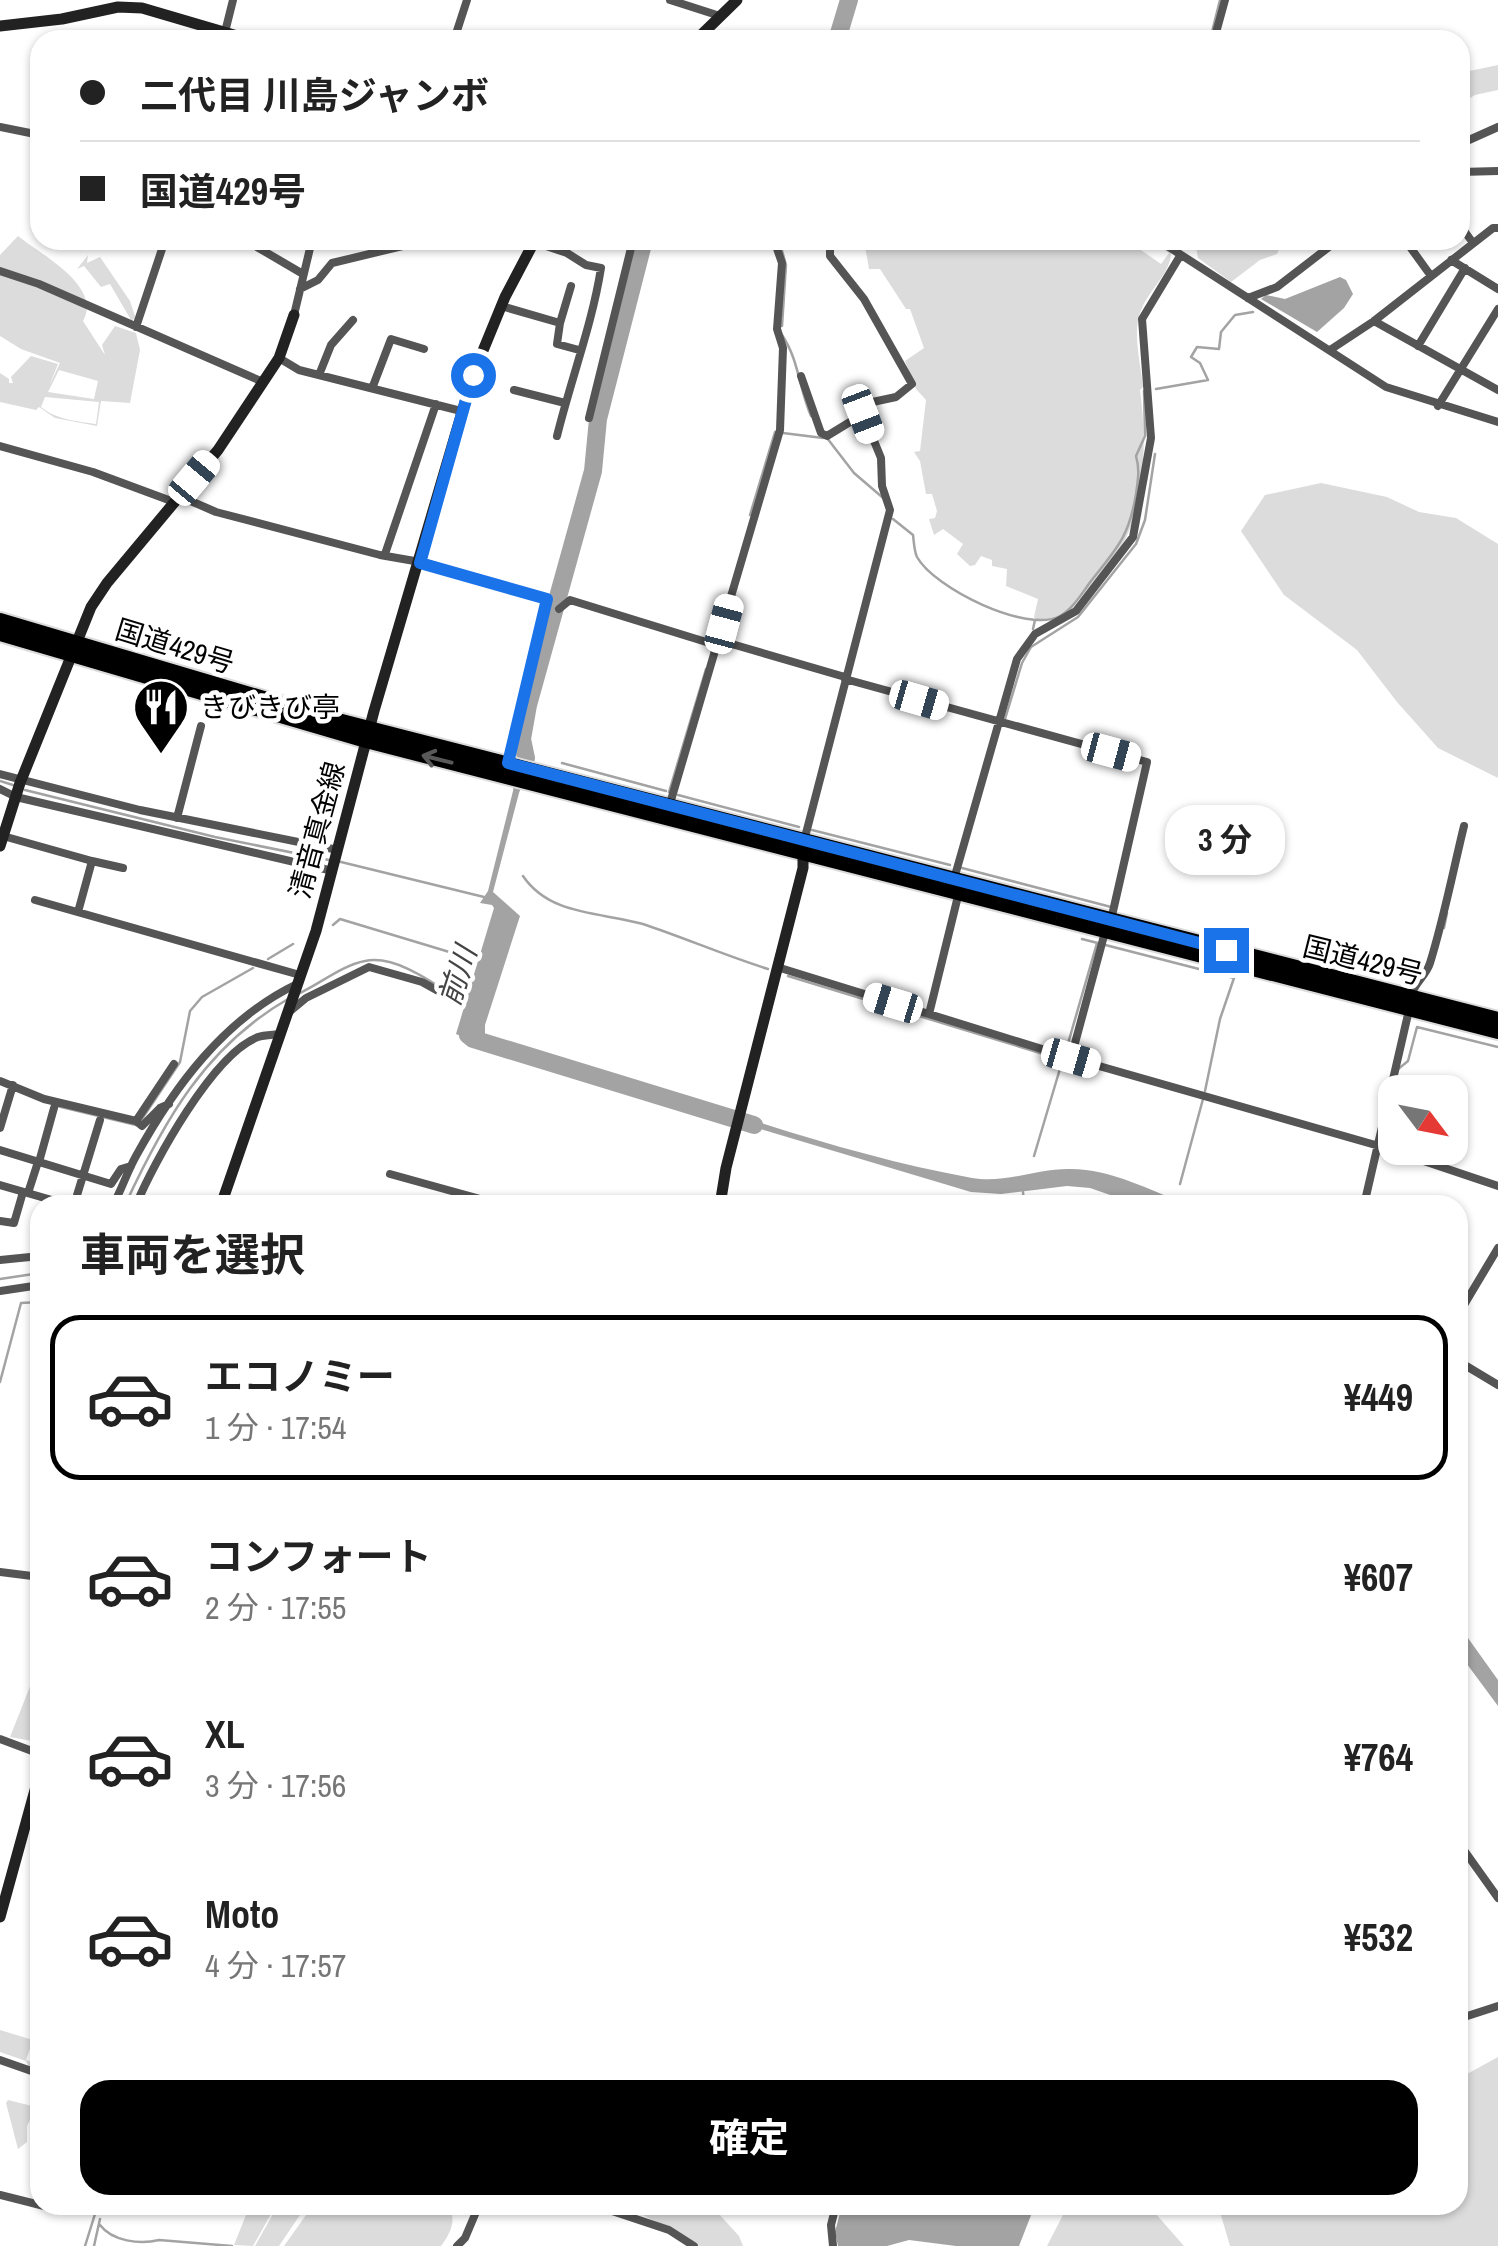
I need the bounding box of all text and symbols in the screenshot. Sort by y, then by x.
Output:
text: 二代目 川島ジャンボ [140,70,489,121]
text: 国道429号 [140,166,306,217]
route start [451,353,496,398]
car [838,381,888,447]
car [163,445,225,511]
car [702,591,746,657]
street label: 国道429号 [111,610,239,682]
restaurant icon: きびきび亭 [131,677,191,756]
car [886,677,952,723]
place label: きびきび亭 [200,688,340,726]
car [1078,730,1144,774]
one-way arrow [422,749,453,768]
street label: 清音真金線 [281,757,353,903]
callout: 3 分 [1166,805,1286,875]
text: 3 分 [1198,818,1252,861]
street label: 国道429号 [1299,927,1427,993]
route end [1204,928,1249,973]
water label: 前川 [429,938,486,1010]
car [860,980,926,1026]
car [1038,1035,1104,1081]
north arrow [1378,1075,1468,1165]
map controls [1378,1075,1468,1165]
text: 車両を選択 [80,1224,305,1285]
text: エコノミー [205,1351,395,1402]
icon: car [85,1353,175,1443]
text: ¥449 [1344,1372,1413,1423]
text: 1 分 · 17:54 [205,1406,346,1449]
text: コンフォート [205,1531,432,1582]
icon: car [85,1533,175,1623]
text: ¥607 [1344,1552,1413,1603]
text: 2 分 · 17:55 [205,1586,346,1629]
text: XL [205,1709,245,1760]
icon: car [85,1713,175,1803]
text: ¥764 [1344,1732,1413,1783]
text: 3 分 · 17:56 [205,1764,346,1807]
text: Moto [205,1889,279,1940]
icon: car [85,1893,175,1983]
text: ¥532 [1344,1912,1413,1963]
text: 4 分 · 17:57 [205,1944,346,1987]
button: 確定 [80,2080,1418,2195]

